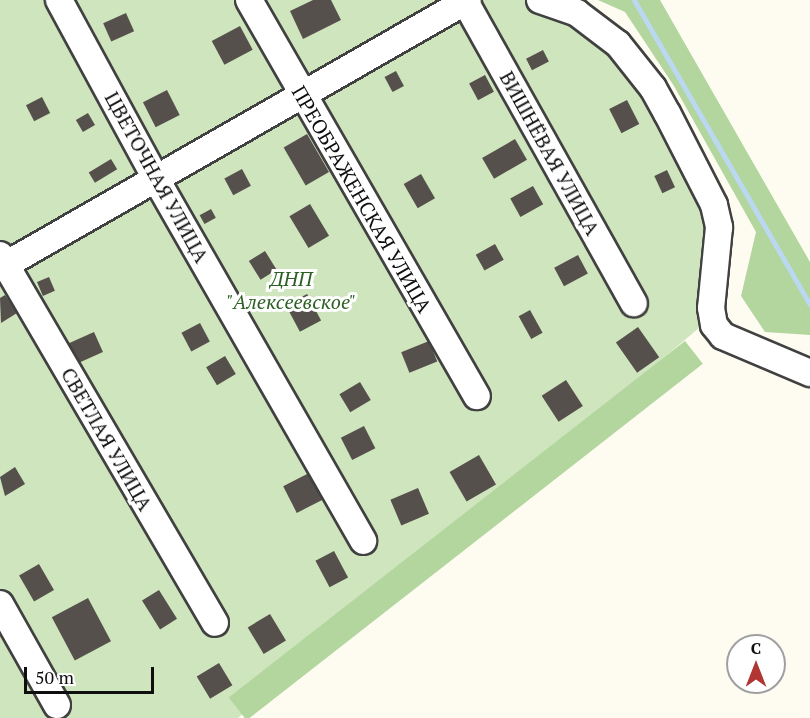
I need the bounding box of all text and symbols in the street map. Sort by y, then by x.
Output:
street label: ВИШНЁВАЯ УЛИЦА [495,67,605,239]
street label: ПРЕОБРАЖЕНСКАЯ УЛИЦА [287,81,437,317]
street label: ЦВЕТОЧНАЯ УЛИЦА [100,87,214,267]
park label: ДНП "Алексеевское" [226,267,356,314]
street label: СВЕТЛАЯ УЛИЦА [56,363,158,515]
north arrow [726,634,786,694]
text: С [751,637,761,659]
scale bar [27,655,158,693]
text: 50 m [35,665,74,689]

